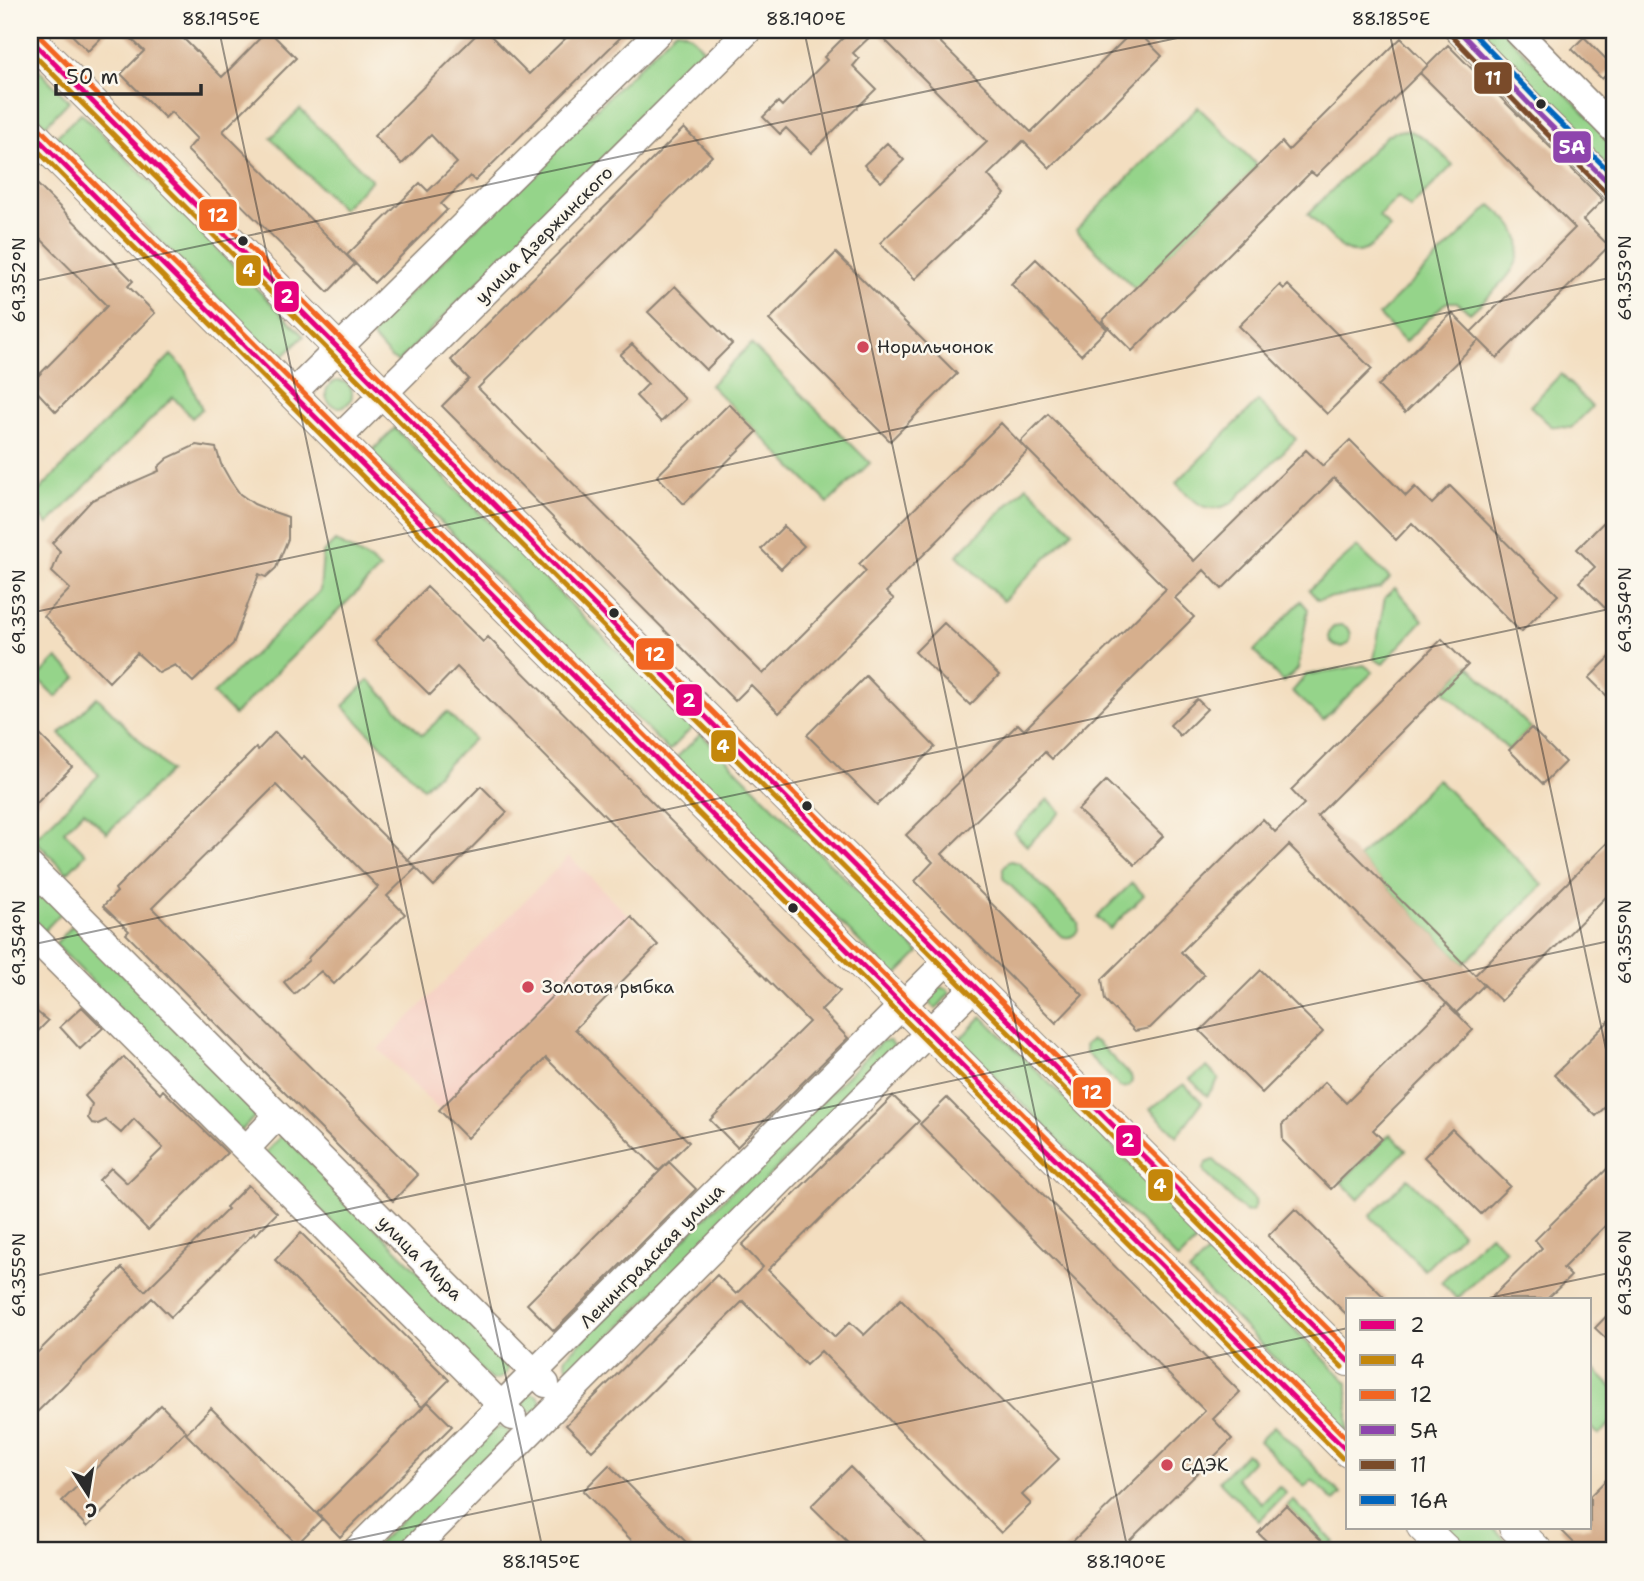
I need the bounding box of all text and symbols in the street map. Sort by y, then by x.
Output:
text: 88.195°E [182,7,260,31]
text: 88.190°E [766,7,846,31]
text: 88.185°E [1352,7,1430,31]
scale bar [56,52,201,96]
line badge: 11 [1473,61,1513,95]
text: 50 m [66,63,119,91]
text: 11 [1485,66,1501,91]
unlabelled marker [1534,97,1548,111]
line badge: 5А [1552,130,1592,164]
text: 5А [1559,135,1585,160]
street label: улица Дзержинского [470,161,618,309]
line badge: 12 [198,198,238,232]
text: 12 [207,203,229,228]
unlabelled marker [236,234,250,248]
text: 69.353°N [1613,235,1637,321]
text: 69.352°N [7,237,31,323]
line badge: 4 [235,254,262,287]
text: 4 [242,258,256,283]
line badge: 2 [273,280,300,313]
text: 2 [280,284,294,309]
place label: Норильчонок [877,335,994,359]
marker: Норильчонок [855,339,871,355]
text: 69.354°N [1613,567,1637,653]
text: 69.353°N [7,569,31,655]
unlabelled marker [607,606,621,620]
line badge: 12 [635,637,675,671]
text: 12 [644,642,666,667]
line badge: 2 [675,683,703,717]
text: 2 [682,688,696,713]
line badge: 4 [710,729,737,763]
text: 4 [716,734,730,759]
unlabelled marker [800,799,814,813]
text: 69.354°N [7,900,31,986]
text: 69.355°N [1613,900,1637,984]
unlabelled marker [786,901,800,915]
place label: Золотая рыбка [542,975,674,999]
marker: Золотая рыбка [520,979,536,995]
line badge: 12 [1072,1076,1112,1109]
text: 12 [1081,1080,1103,1105]
line badge: 2 [1115,1124,1142,1157]
text: 2 [1121,1128,1135,1153]
line badge: 4 [1147,1168,1174,1202]
text: 4 [1153,1173,1167,1198]
street label: Ленинградская улица [575,1179,729,1333]
street label: улица Мира [372,1210,468,1306]
text: 69.356°N [1613,1230,1637,1316]
text: 69.355°N [7,1233,31,1317]
legend [1346,1298,1592,1528]
text: 2 [1410,1311,1425,1339]
text: 4 [1410,1347,1425,1375]
text: 12 [1410,1381,1432,1409]
text: 5А [1410,1417,1438,1445]
text: 11 [1410,1451,1427,1479]
place label: СДЭК [1181,1453,1229,1477]
marker: СДЭК [1159,1457,1175,1473]
north arrow [52,1458,122,1528]
text: 16А [1410,1487,1448,1515]
text: С [83,1497,100,1524]
text: 88.195°E [502,1550,580,1574]
text: 88.190°E [1086,1550,1166,1574]

